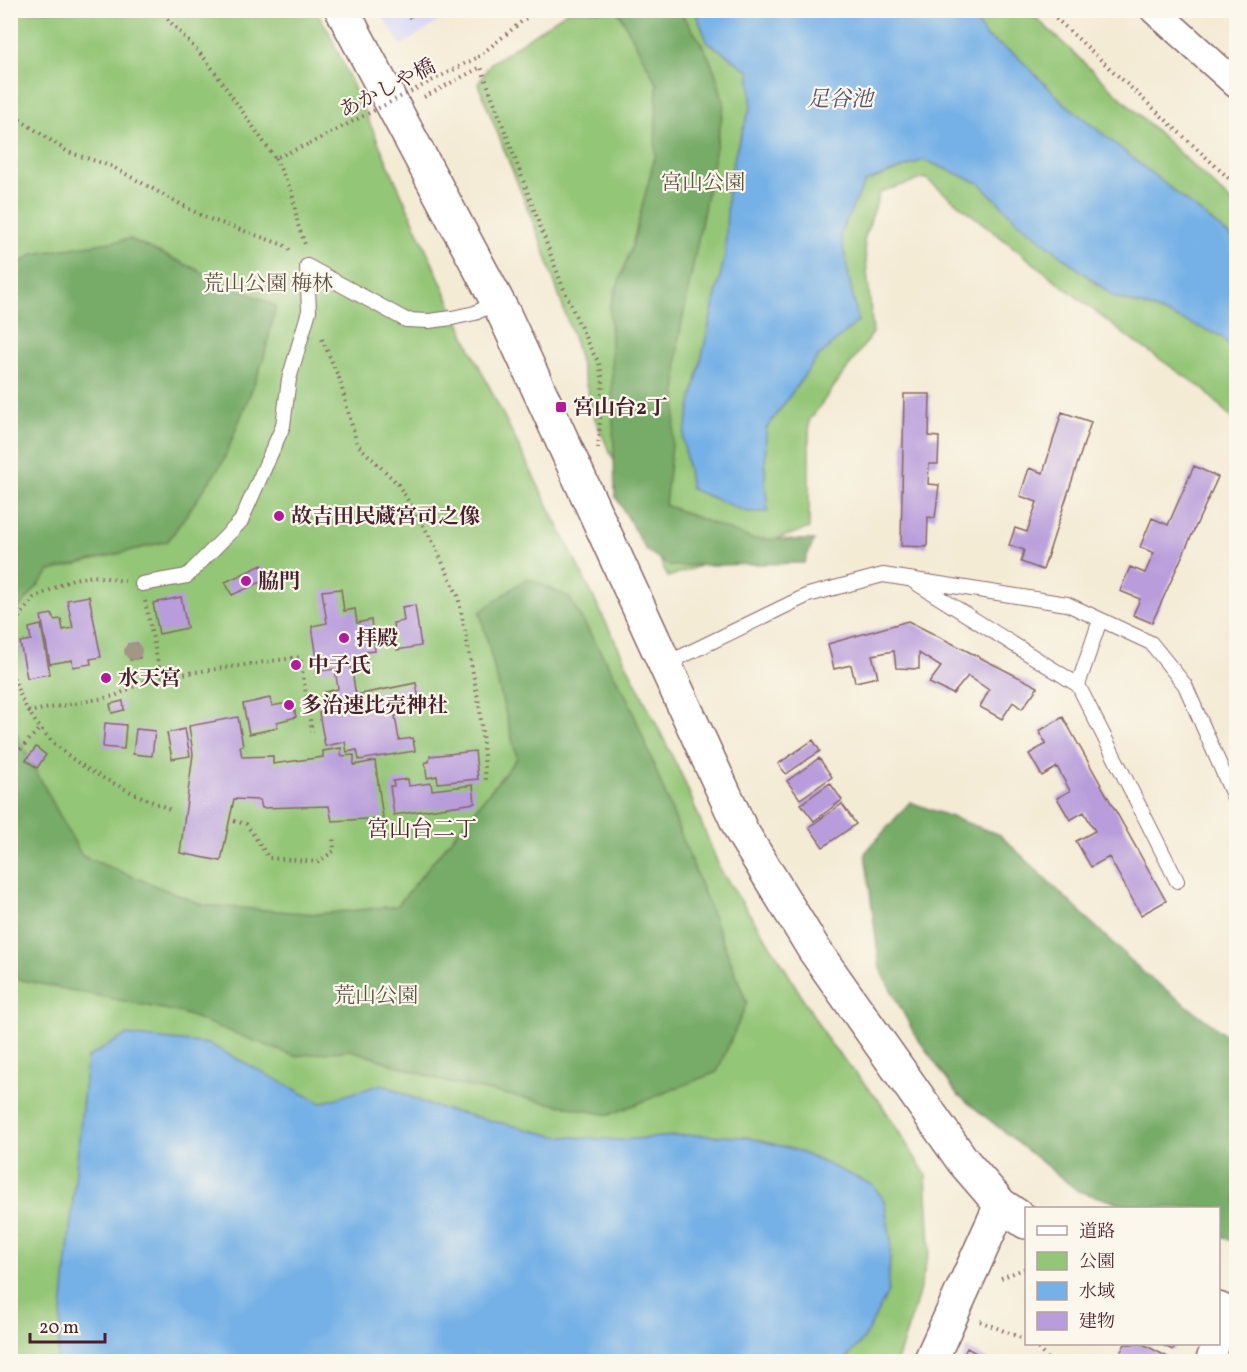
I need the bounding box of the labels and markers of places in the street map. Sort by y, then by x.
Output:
place label: 宮山台2丁 [573,394,668,423]
marker: 宮山台2丁 [554,400,568,414]
place label: 故吉田民蔵宮司之像 [291,503,480,532]
marker: 故吉田民蔵宮司之像 [272,509,286,523]
place label: 脇門 [258,568,300,597]
marker: 脇門 [239,574,253,588]
place label: 拝殿 [356,625,398,654]
marker: 拝殿 [337,631,351,645]
place label: 中子氏 [308,652,371,681]
marker: 中子氏 [289,658,303,672]
place label: 水天宮 [118,665,181,694]
marker: 水天宮 [99,671,113,685]
place label: 多治速比売神社 [301,692,448,721]
marker: 多治速比売神社 [282,698,296,712]

